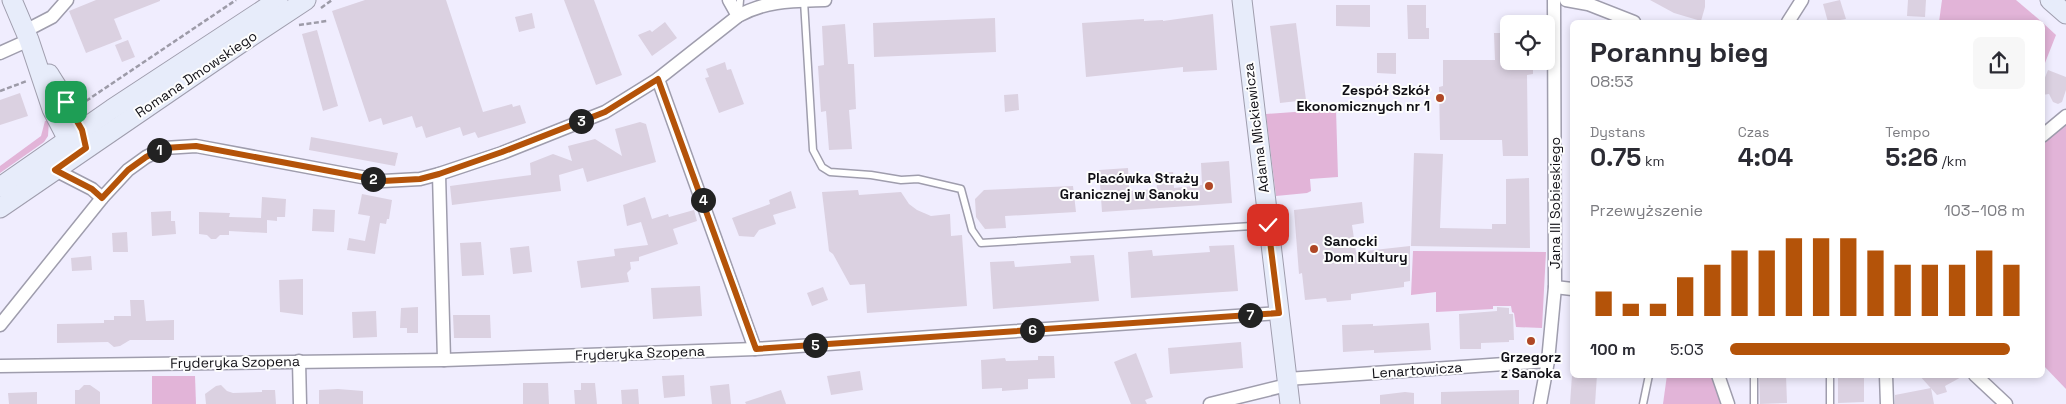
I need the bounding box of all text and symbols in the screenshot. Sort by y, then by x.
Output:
map controls [1500,15,1555,70]
button: locate [1500,15,1555,70]
street label: Romana Dmowskiego [132,27,260,121]
text: Poranny bieg [1590,34,1769,70]
button: share [1973,37,2025,89]
street label: Adama Mickiewicza [1239,62,1273,194]
text: 08:53 [1590,71,1634,92]
pin [45,81,87,123]
place label: Zespół Szkół Ekonomicznych nr 1 [1296,81,1430,115]
icon: arrive [52,88,80,116]
marker: Zespół Szkół Ekonomicznych nr 1 [1434,92,1446,104]
pin: 3 [568,108,594,134]
text: 3 [577,112,586,130]
text: Dystans [1590,123,1645,141]
text: Czas [1738,123,1769,141]
text: Tempo [1885,123,1930,141]
street label: Jana III Sobieskiego [1546,137,1564,269]
pin: 1 [146,138,172,162]
text: 1 [156,141,163,159]
text: 0.75 [1590,141,1641,173]
text: 4:04 [1738,141,1793,173]
text: 5:26 [1885,141,1938,173]
text: km [1641,152,1665,170]
text: /km [1938,152,1966,170]
pin: 2 [360,166,386,192]
place label: Placówka Straży Granicznej w Sanoku [1060,169,1199,203]
text: 2 [369,170,378,188]
marker: Placówka Straży Granicznej w Sanoku [1203,180,1215,192]
pin: 4 [690,188,716,212]
text: 4 [699,191,708,209]
text: Przewyższenie [1590,200,1703,221]
text: 103–108 m [1944,200,2025,221]
pin [1247,204,1289,246]
icon: check [1254,211,1282,239]
place label: Sanocki Dom Kultury [1324,232,1408,266]
marker: Sanocki Dom Kultury [1308,243,1320,255]
pin: 7 [1238,302,1262,328]
text: 7 [1247,306,1254,324]
pin: 6 [1020,318,1044,342]
text: 6 [1028,321,1037,339]
pin: 5 [802,332,828,358]
marker: Grzegorz z Sanoka [1525,335,1537,347]
text: 5 [811,336,820,354]
text: 100 m [1590,339,1636,360]
text: 5:03 [1670,339,1704,360]
street label: Fryderyka Szopena [575,342,705,364]
place label: Grzegorz z Sanoka [1501,348,1561,382]
street label: Fryderyka Szopena [170,352,300,372]
street label: Lenartowicza [1371,358,1463,382]

